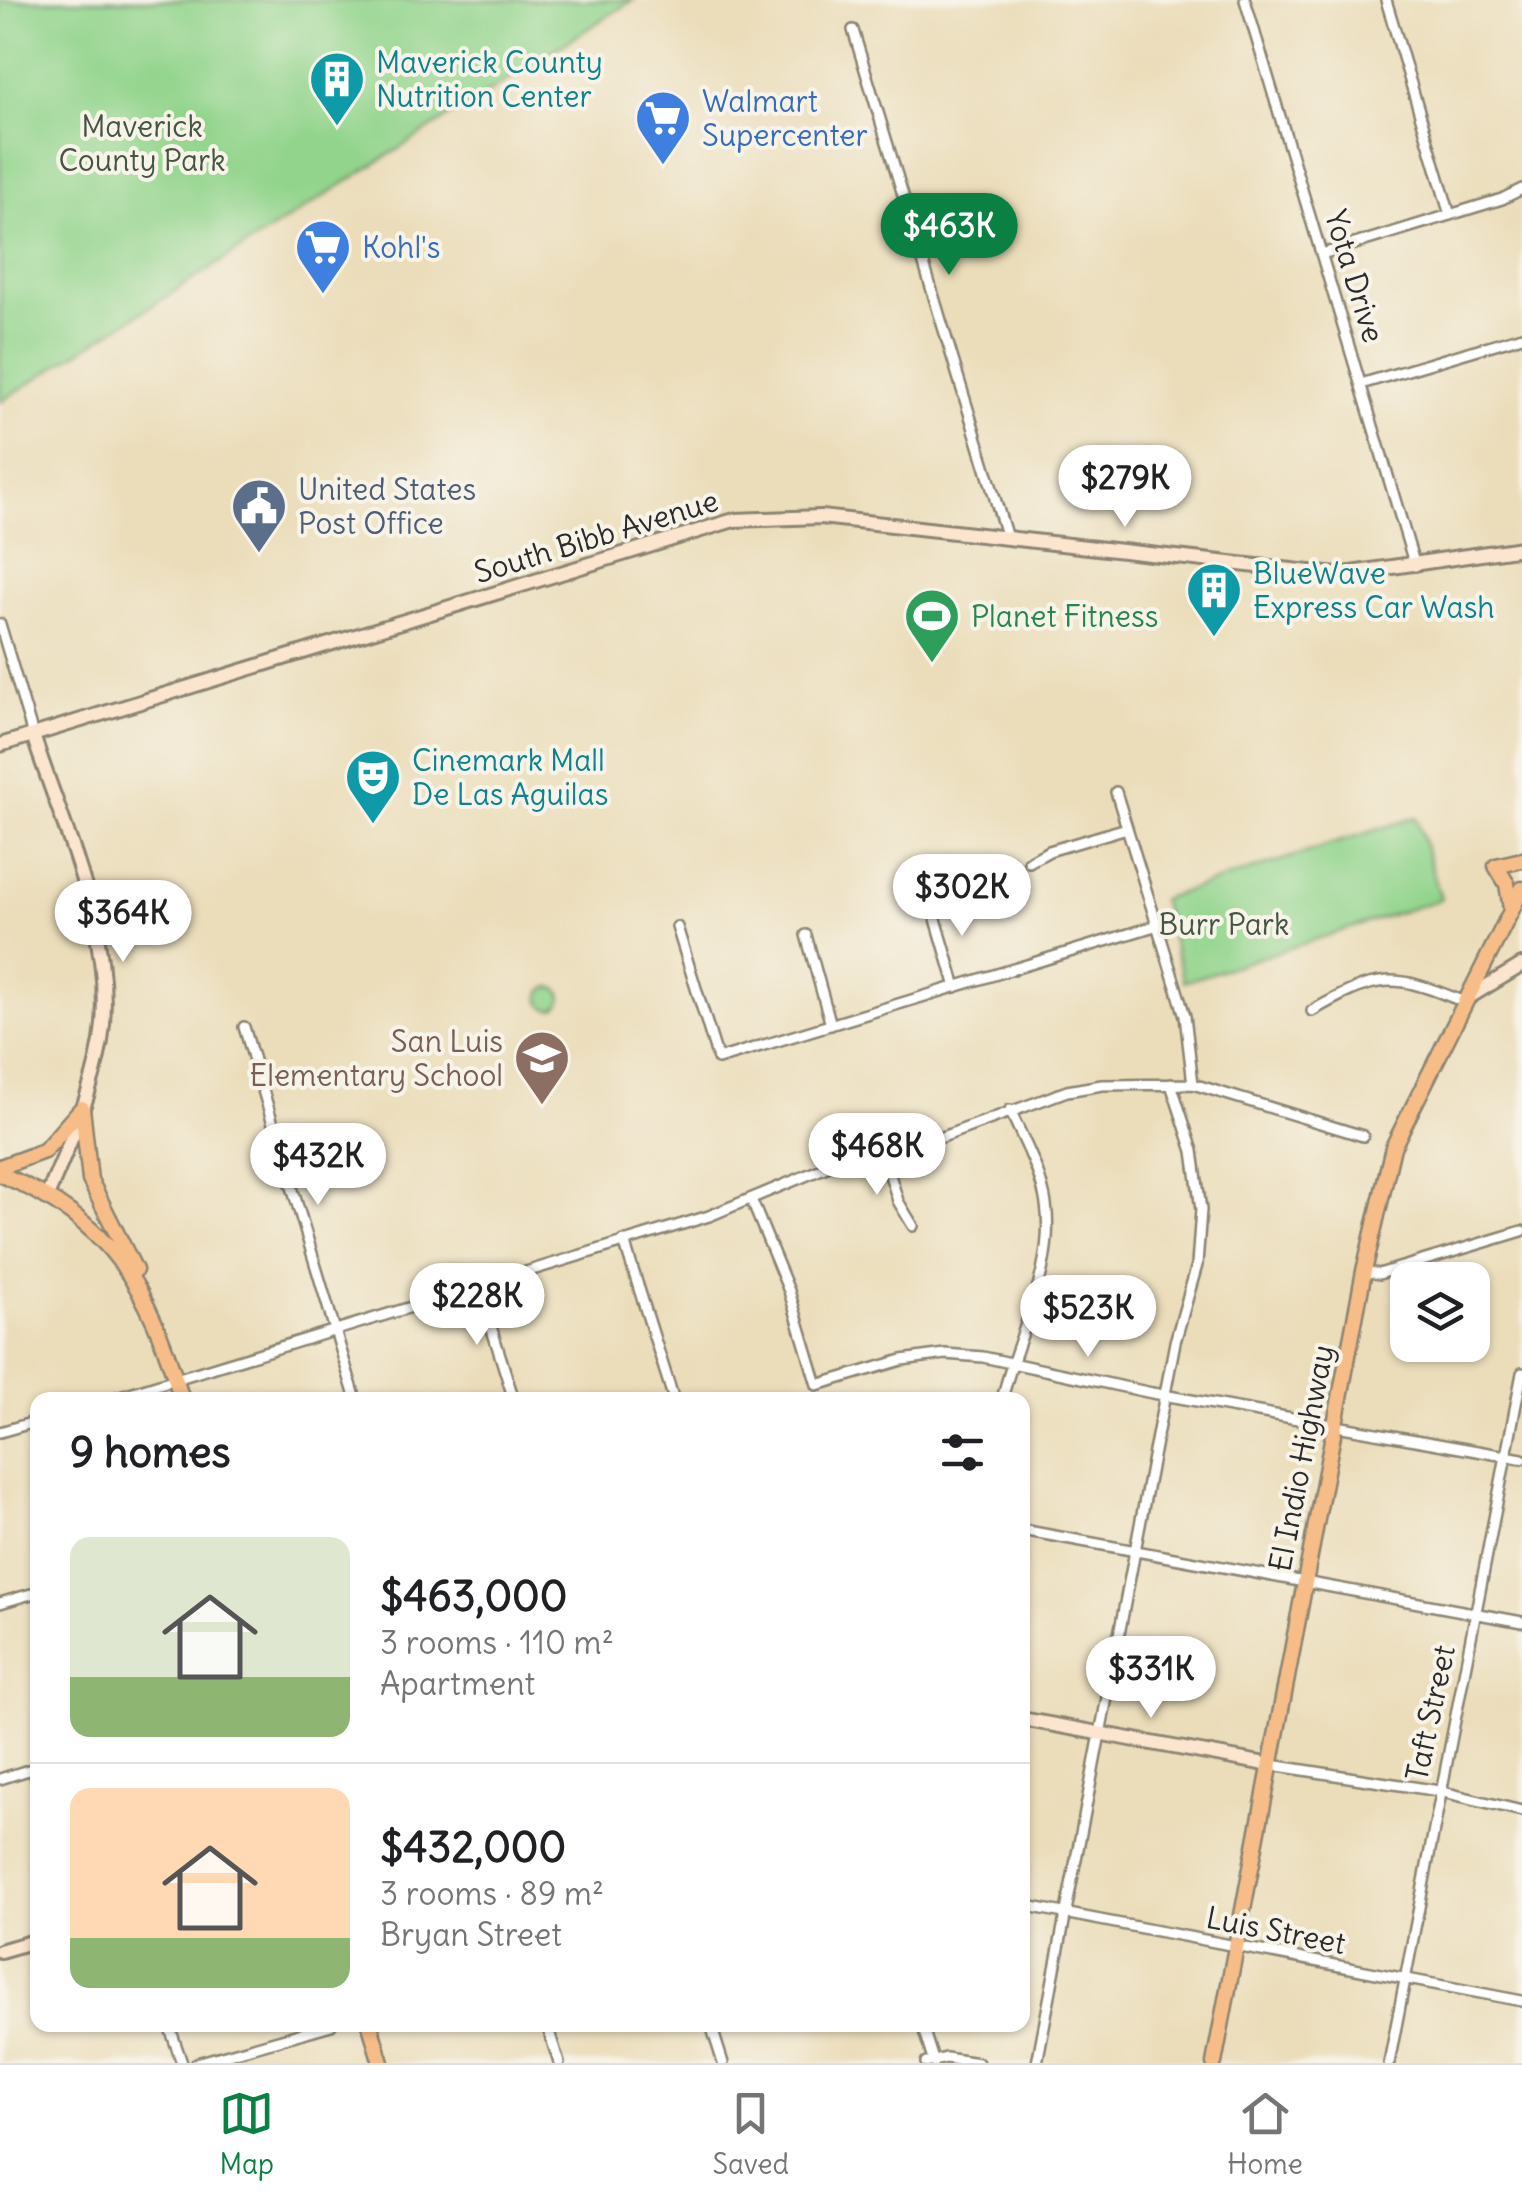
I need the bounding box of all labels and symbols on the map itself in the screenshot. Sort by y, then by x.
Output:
place label: Maverick County Nutrition Center [376,43,603,115]
building icon: Maverick County Nutrition Center [307,49,367,128]
place label: Walmart Supercenter [702,82,868,154]
supermarket icon: Walmart Supercenter [633,88,693,167]
park label: Maverick County Park [58,107,226,179]
pin: $463K [879,193,1019,278]
street label: Yota Drive [1317,205,1393,347]
supermarket icon: Kohl's [293,217,353,296]
place label: Kohl's [362,228,440,266]
pin: $279K [1055,445,1195,530]
place label: United States Post Office [298,470,476,542]
public building icon: United States Post Office [229,476,289,555]
street label: South Bibb Avenue [470,481,722,591]
place label: BlueWave Express Car Wash [1253,554,1495,626]
building icon: BlueWave Express Car Wash [1184,560,1244,639]
sports icon: Planet Fitness [902,586,962,665]
place label: Planet Fitness [971,597,1158,635]
place label: Cinemark Mall De Las Aguilas [412,741,608,813]
theatre icon: Cinemark Mall De Las Aguilas [343,747,403,826]
pin: $302K [892,854,1032,939]
pin: $364K [53,880,193,965]
park label: Burr Park [1159,905,1289,943]
place label: San Luis Elementary School [250,1022,503,1094]
school or university icon: San Luis Elementary School [512,1028,572,1107]
pin: $468K [807,1113,947,1198]
pin: $432K [248,1123,388,1208]
pin: $228K [407,1263,547,1348]
pin: $523K [1018,1275,1158,1360]
street label: El Indio Highway [1260,1342,1342,1574]
pin: $331K [1081,1636,1221,1721]
street label: Taft Street [1397,1642,1463,1784]
street label: Luis Street [1203,1898,1349,1962]

